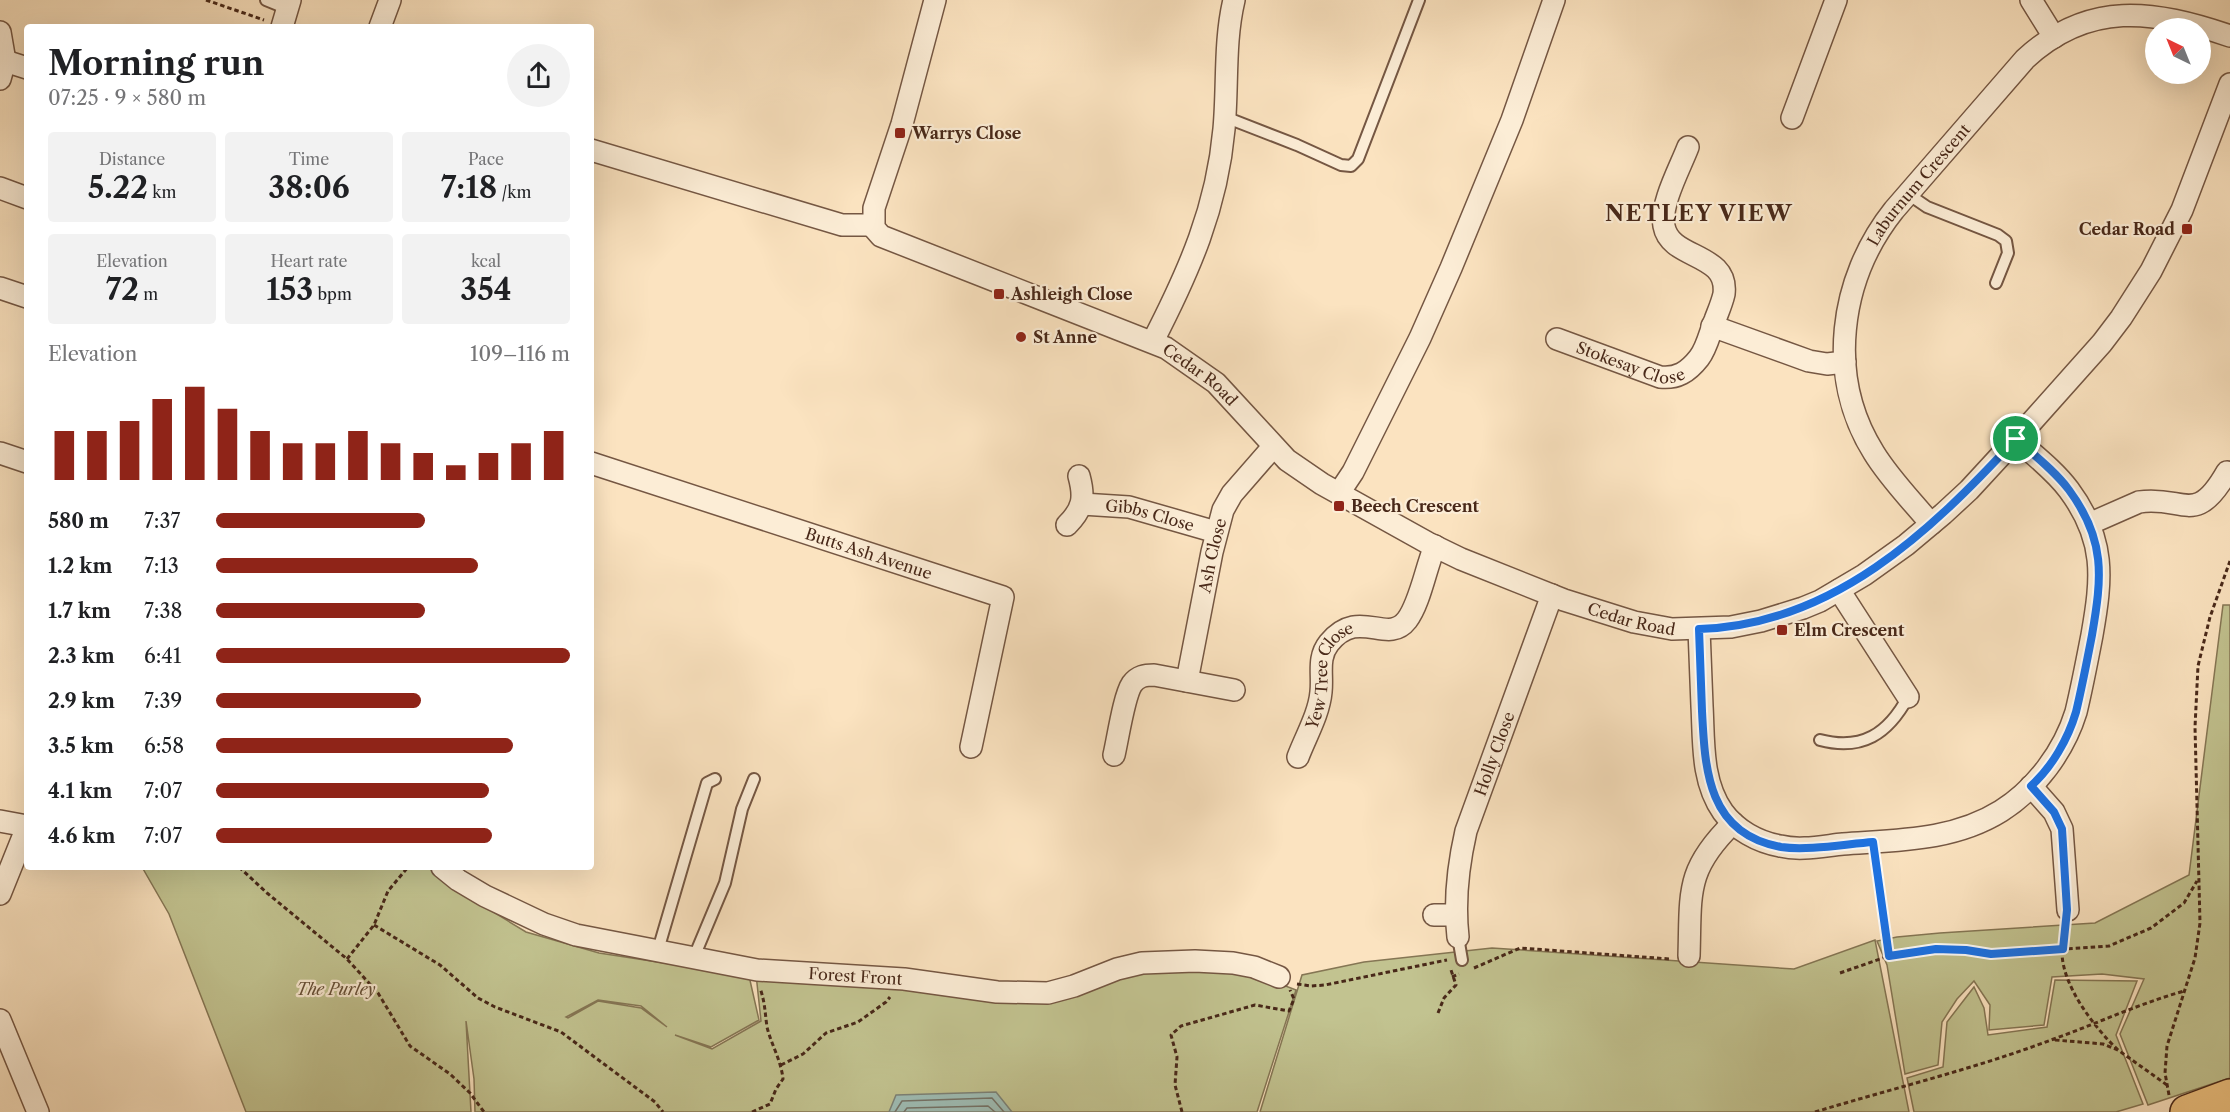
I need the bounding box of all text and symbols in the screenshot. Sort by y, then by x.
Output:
north arrow [2145,18,2211,84]
map controls [2145,18,2211,84]
text: Morning run [48,43,264,84]
button: share [507,44,570,107]
text: 07:25 · 9 × 580 m [48,86,206,110]
street label: Laburnum Crescent [1863,119,1975,249]
place label: Warrys Close [911,123,1022,143]
marker: Warrys Close [893,126,907,140]
text: Distance [99,149,165,169]
text: Time [289,149,329,169]
text: Pace [468,149,504,169]
text: 5.22 [88,169,148,206]
text: 38:06 [268,169,350,206]
text: 7:18 [441,169,497,206]
text: km [148,182,176,202]
text: /km [497,182,531,202]
district label: NETLEY VIEW [1605,200,1793,227]
place label: Cedar Road [2079,219,2175,239]
marker: Cedar Road [2180,222,2194,236]
text: Elevation [96,251,168,271]
text: Heart rate [270,251,348,271]
text: kcal [471,251,501,271]
text: 72 [106,271,139,308]
text: 153 [266,271,313,308]
text: 354 [460,271,512,308]
text: m [139,284,158,304]
text: bpm [313,284,352,304]
place label: Ashleigh Close [1010,284,1133,304]
marker: Ashleigh Close [992,287,1006,301]
place label: St Anne [1033,327,1097,347]
marker: St Anne [1014,330,1028,344]
street label: Stokesay Close [1574,337,1688,387]
street label: Cedar Road [1159,339,1242,410]
text: Elevation [48,342,137,366]
text: 109–116 m [470,342,570,366]
pin [1990,413,2041,464]
icon: arrive [1999,422,2032,455]
street label: Gibbs Close [1105,496,1197,535]
place label: Beech Crescent [1351,496,1480,516]
marker: Beech Crescent [1332,499,1346,513]
text: 580 m [48,509,109,533]
text: 7:37 [144,509,180,533]
street label: Ash Close [1194,516,1230,596]
street label: Butts Ash Avenue [803,523,935,583]
text: 1.2 km [48,554,112,578]
text: 7:13 [144,554,179,578]
street label: Cedar Road [1585,598,1677,639]
text: 1.7 km [48,599,111,623]
text: 7:38 [144,599,182,623]
street label: Yew Tree Close [1301,617,1356,733]
place label: Elm Crescent [1794,620,1905,640]
marker: Elm Crescent [1775,623,1789,637]
text: 2.3 km [48,644,115,668]
text: 6:41 [144,644,181,668]
text: 2.9 km [48,689,115,713]
text: 7:39 [144,689,182,713]
street label: Holly Close [1470,709,1519,799]
text: 3.5 km [48,734,114,758]
text: 6:58 [144,734,184,758]
text: 4.1 km [48,779,113,803]
text: 7:07 [144,779,182,803]
text: 4.6 km [48,824,115,848]
text: 7:07 [144,824,182,848]
street label: Forest Front [808,963,903,989]
park label: The Purley [297,979,375,999]

